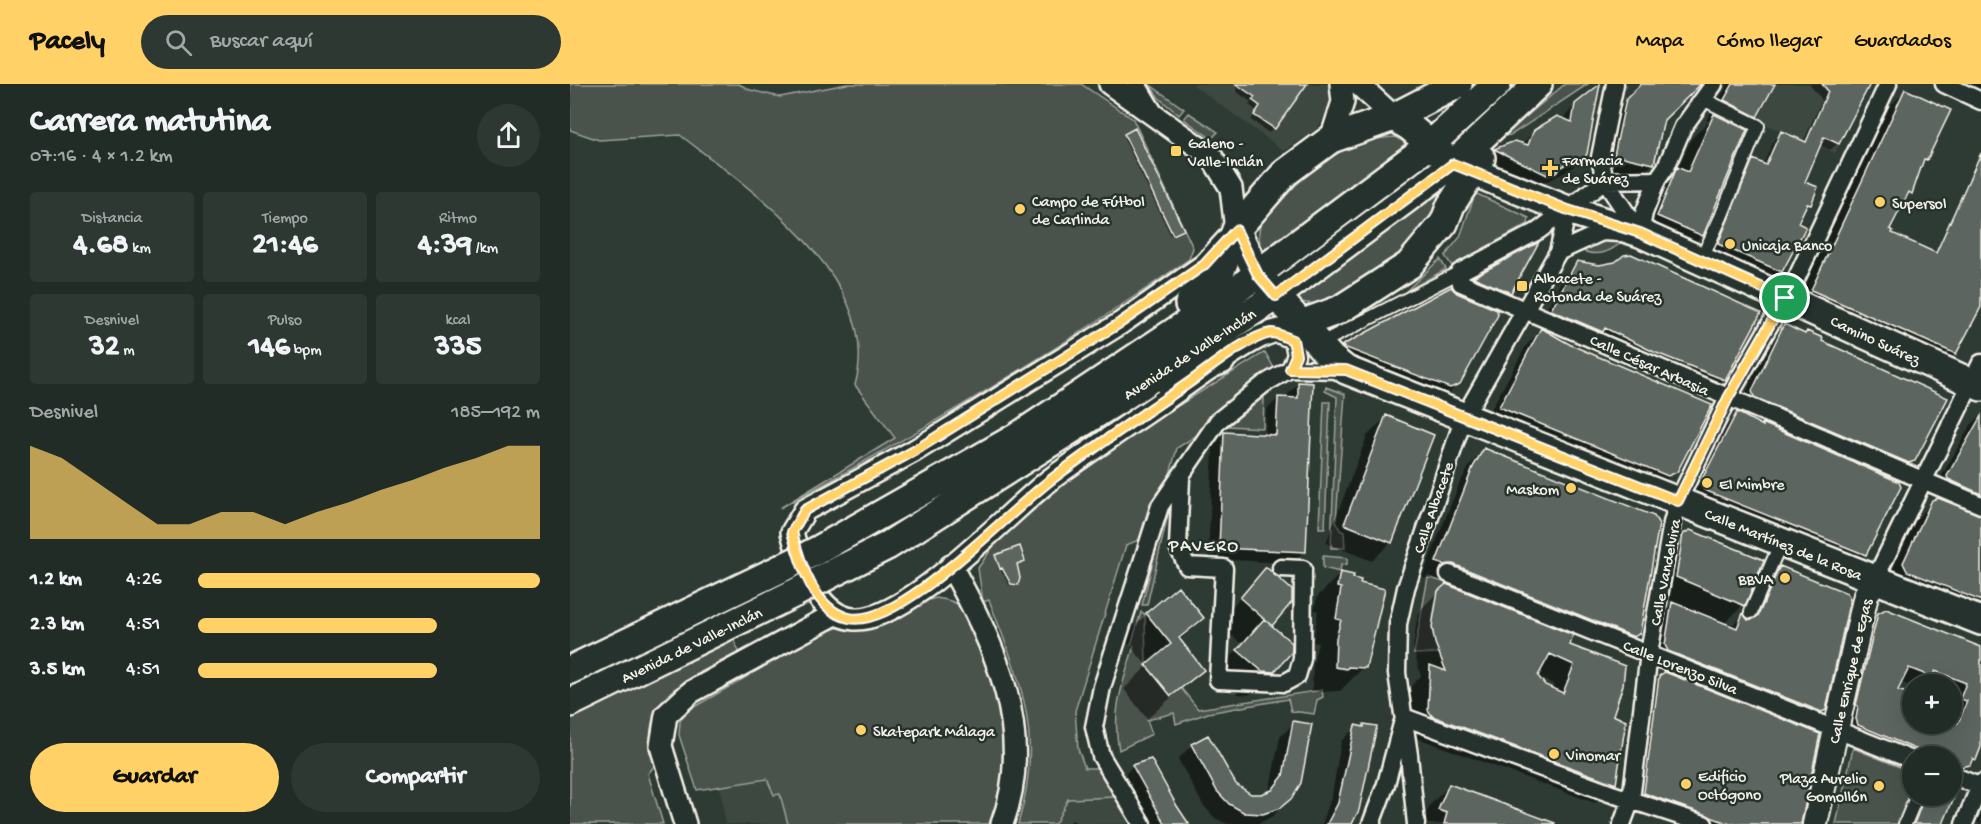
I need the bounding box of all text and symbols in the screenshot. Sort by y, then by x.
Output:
search box [141,15,561,69]
text: Pacely [30,26,105,59]
icon: search [162,26,195,59]
text: Buscar aquí [210,29,313,55]
text: Mapa [1635,30,1684,55]
text: Cómo llegar [1717,30,1821,55]
text: Guardados [1854,30,1951,55]
text: Carrera matutina [30,104,270,142]
button: share [477,104,540,167]
place label: Galeno - Valle-Inclán [1187,136,1263,173]
marker: Galeno - Valle-Inclán [1169,144,1183,158]
text: 07:16 · 4 × 1.2 km [30,146,173,169]
place label: Farmacia de Suárez [1561,153,1629,190]
marker: Farmacia de Suárez [1543,161,1557,175]
place label: Campo de Fútbol de Carlinda [1032,194,1145,231]
marker: Supersol [1873,195,1887,209]
place label: Supersol [1892,196,1946,215]
marker: Campo de Fútbol de Carlinda [1013,202,1027,216]
text: Distancia [82,210,142,229]
text: Tiempo [262,210,308,229]
text: Ritmo [439,210,477,229]
text: 4.68 [73,229,128,264]
text: 21:46 [252,229,318,264]
text: 4:39 [418,229,472,264]
marker: Unicaja Banco [1723,237,1737,251]
place label: Unicaja Banco [1742,238,1832,257]
text: km [128,240,151,259]
text: /km [472,240,498,259]
place label: Albacete - Rotonda de Suárez [1534,271,1662,308]
pin [1759,272,1810,323]
marker: Albacete - Rotonda de Suárez [1515,279,1529,293]
icon: arrive [1768,281,1801,314]
street label: Avenida de Valle-Inclán [1121,306,1261,406]
text: Desnivel [85,312,139,331]
text: Pulso [268,312,302,331]
text: kcal [446,312,470,331]
street label: Camino Suárez [1827,313,1923,372]
text: 32 [89,331,120,366]
text: 146 [249,331,290,366]
text: 335 [435,331,481,366]
street label: Calle César Arbasia [1586,332,1712,402]
text: m [120,342,135,361]
text: bpm [290,342,321,361]
text: Desnivel [30,402,98,425]
text: 185–192 m [451,402,540,425]
street label: Calle Albacete [1411,459,1460,556]
marker: El Mimbre [1700,476,1714,490]
place label: El Mimbre [1719,477,1785,496]
marker: Maskom [1564,481,1578,495]
place label: Maskom [1506,482,1560,501]
street label: Calle Martínez de la Rosa [1701,506,1865,587]
street label: Calle Vandelvira [1648,517,1687,628]
district label: PAVERO [1167,537,1240,558]
text: 1.2 km [30,569,82,592]
text: 4:26 [126,569,162,592]
marker: BBVA [1778,571,1792,585]
place label: BBVA [1737,572,1775,591]
street label: Calle Enrique de Egas [1827,597,1879,746]
street label: Avenida de Valle-Inclán [619,605,766,690]
text: 2.3 km [30,614,84,637]
text: 4:51 [126,614,160,637]
street label: Calle Lorenzo Silva [1620,638,1741,701]
text: 3.5 km [30,659,85,682]
text: 4:51 [126,659,160,682]
map controls [1902,674,1962,806]
button: + [1902,674,1962,734]
marker: Skatepark Málaga [854,723,868,737]
place label: Skatepark Málaga [873,724,996,743]
button: Guardar [30,743,279,812]
button: Compartir [291,743,540,812]
button: − [1902,746,1962,806]
marker: Vinomar [1547,747,1561,761]
place label: Vinomar [1565,748,1622,767]
place label: Edificio Octógono [1698,769,1761,806]
place label: Plaza Aurelio Gomollón [1779,771,1867,808]
marker: Edificio Octógono [1679,777,1693,791]
marker: Plaza Aurelio Gomollón [1872,779,1886,793]

